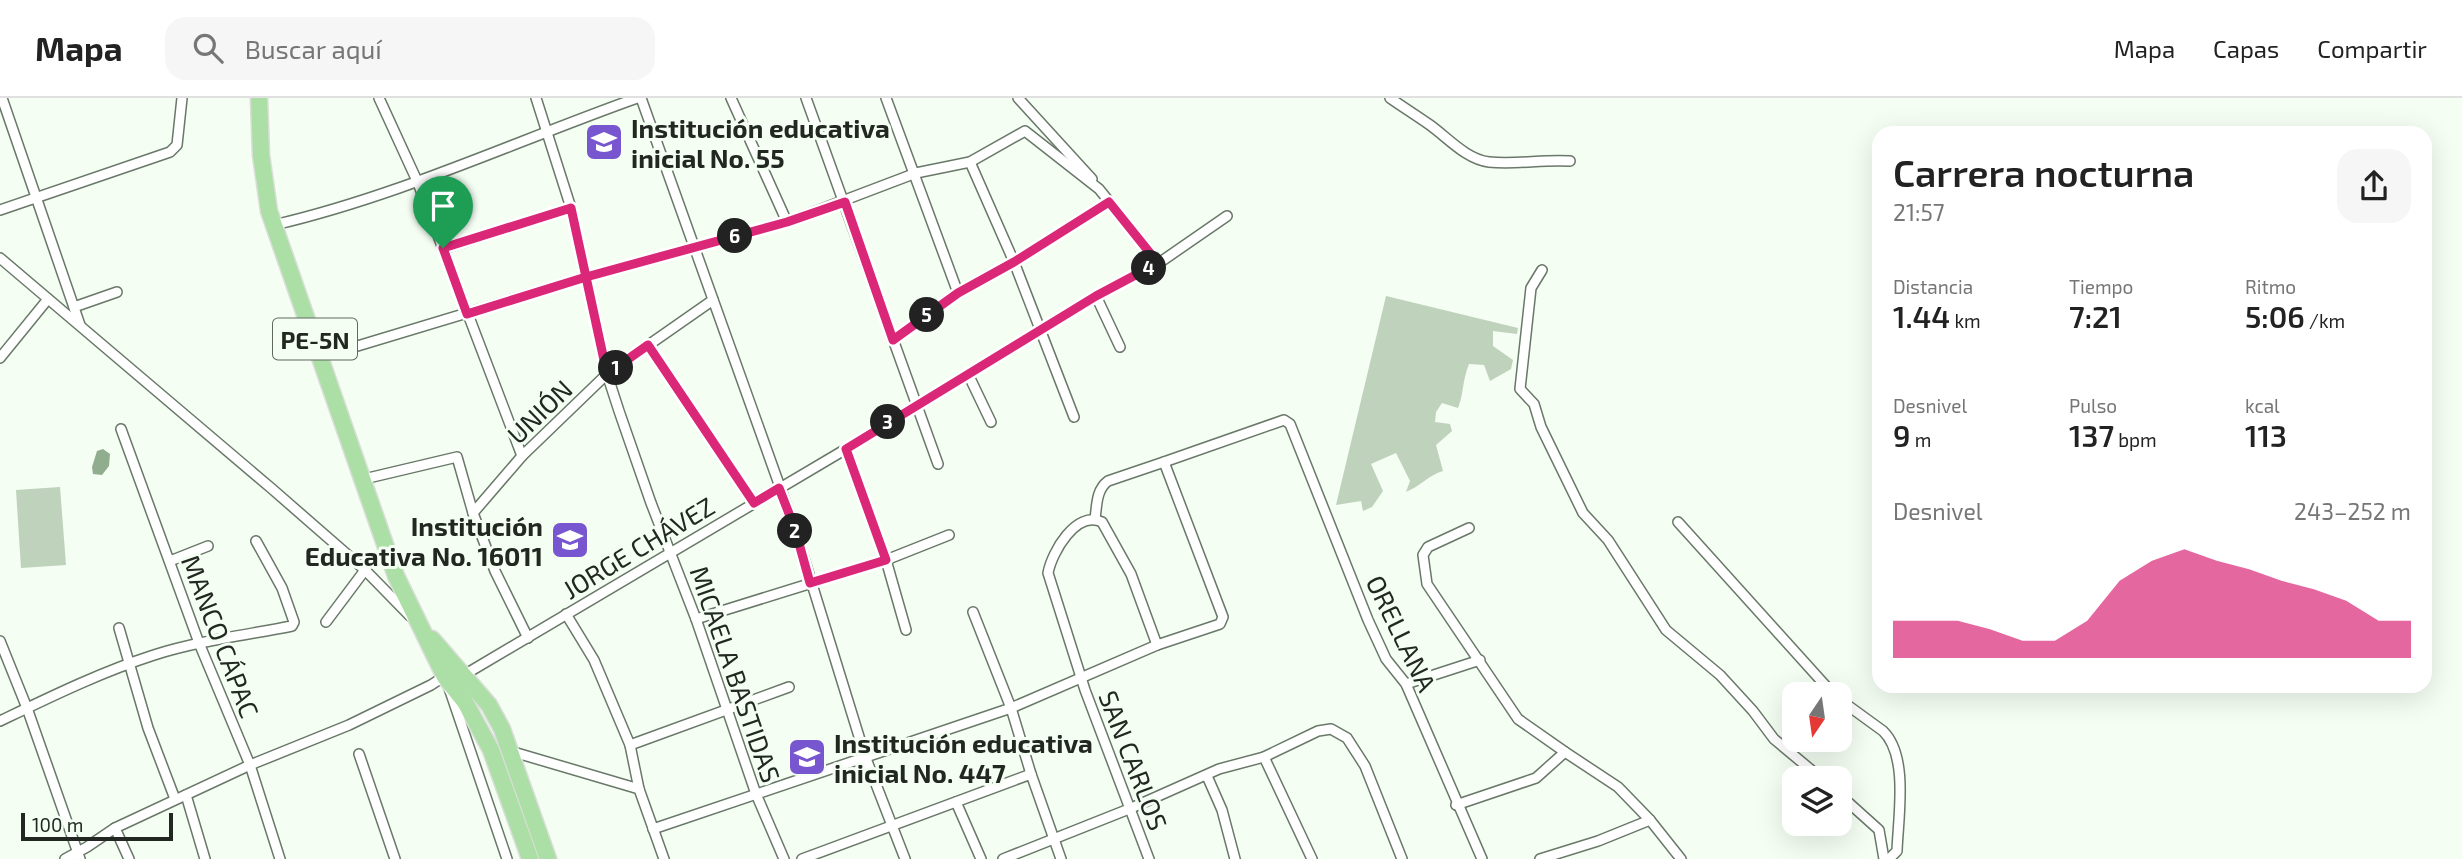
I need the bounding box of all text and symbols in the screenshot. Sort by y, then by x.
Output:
search box [165,17,655,80]
text: Mapa [35,28,123,68]
icon: search [189,29,227,67]
text: Buscar aquí [245,33,382,64]
text: Mapa [2114,34,2175,63]
text: Capas [2213,34,2279,63]
text: Compartir [2317,34,2427,63]
place label: Institución educativa inicial No. 55 [631,112,890,173]
school or university icon: Institución educativa inicial No. 55 [583,121,625,163]
text: Carrera nocturna [1893,149,2194,195]
button: share [2337,149,2411,223]
pin [413,176,473,248]
icon: arrive [424,187,462,225]
text: 21:57 [1893,198,1945,226]
pin: 6 [718,218,752,254]
text: 6 [729,224,740,247]
pin: 4 [1132,250,1166,286]
text: 4 [1142,256,1155,279]
text: Distancia [1893,275,1973,298]
text: Tiempo [2069,275,2133,298]
text: Ritmo [2245,275,2296,298]
pin: 5 [909,298,944,332]
text: 1.44 [1893,298,1950,334]
text: 7:21 [2069,298,2122,334]
text: 5:06 [2245,298,2305,334]
text: 5 [921,303,932,326]
text: km [1950,309,1981,332]
text: /km [2305,309,2345,332]
road number: PE-5N [273,319,357,360]
pin: 1 [598,350,634,386]
text: 1 [611,356,620,379]
street label: UNIÓN [500,373,578,449]
text: Desnivel [1893,394,1967,417]
text: Pulso [2069,394,2117,417]
text: kcal [2245,394,2280,417]
pin: 3 [870,404,906,440]
text: 3 [882,410,893,433]
text: 9 [1893,417,1910,453]
text: 137 [2069,417,2114,453]
text: 113 [2245,417,2287,453]
text: m [1910,428,1931,451]
text: bpm [2114,428,2157,451]
street label: JORGE CHÁVEZ [556,490,720,604]
text: Desnivel [1893,497,1983,525]
text: 243–252 m [2294,497,2411,525]
place label: Institución Educativa No. 16011 [305,510,543,571]
pin: 2 [778,514,812,548]
school or university icon: Institución Educativa No. 16011 [549,519,591,561]
text: 2 [789,519,800,542]
street label: MANCO CÁPAC [176,550,266,722]
street label: MICAELA BASTIDAS [684,562,788,786]
street label: ORELLANA [1361,570,1443,696]
north arrow [1782,682,1852,752]
map controls [1782,682,1852,836]
street label: SAN CARLOS [1093,686,1175,834]
place label: Institución educativa inicial No. 447 [834,727,1093,788]
school or university icon: Institución educativa inicial No. 447 [786,736,828,778]
button: layers [1782,766,1852,836]
scale bar [21,810,173,842]
text: 100 m [32,813,83,836]

